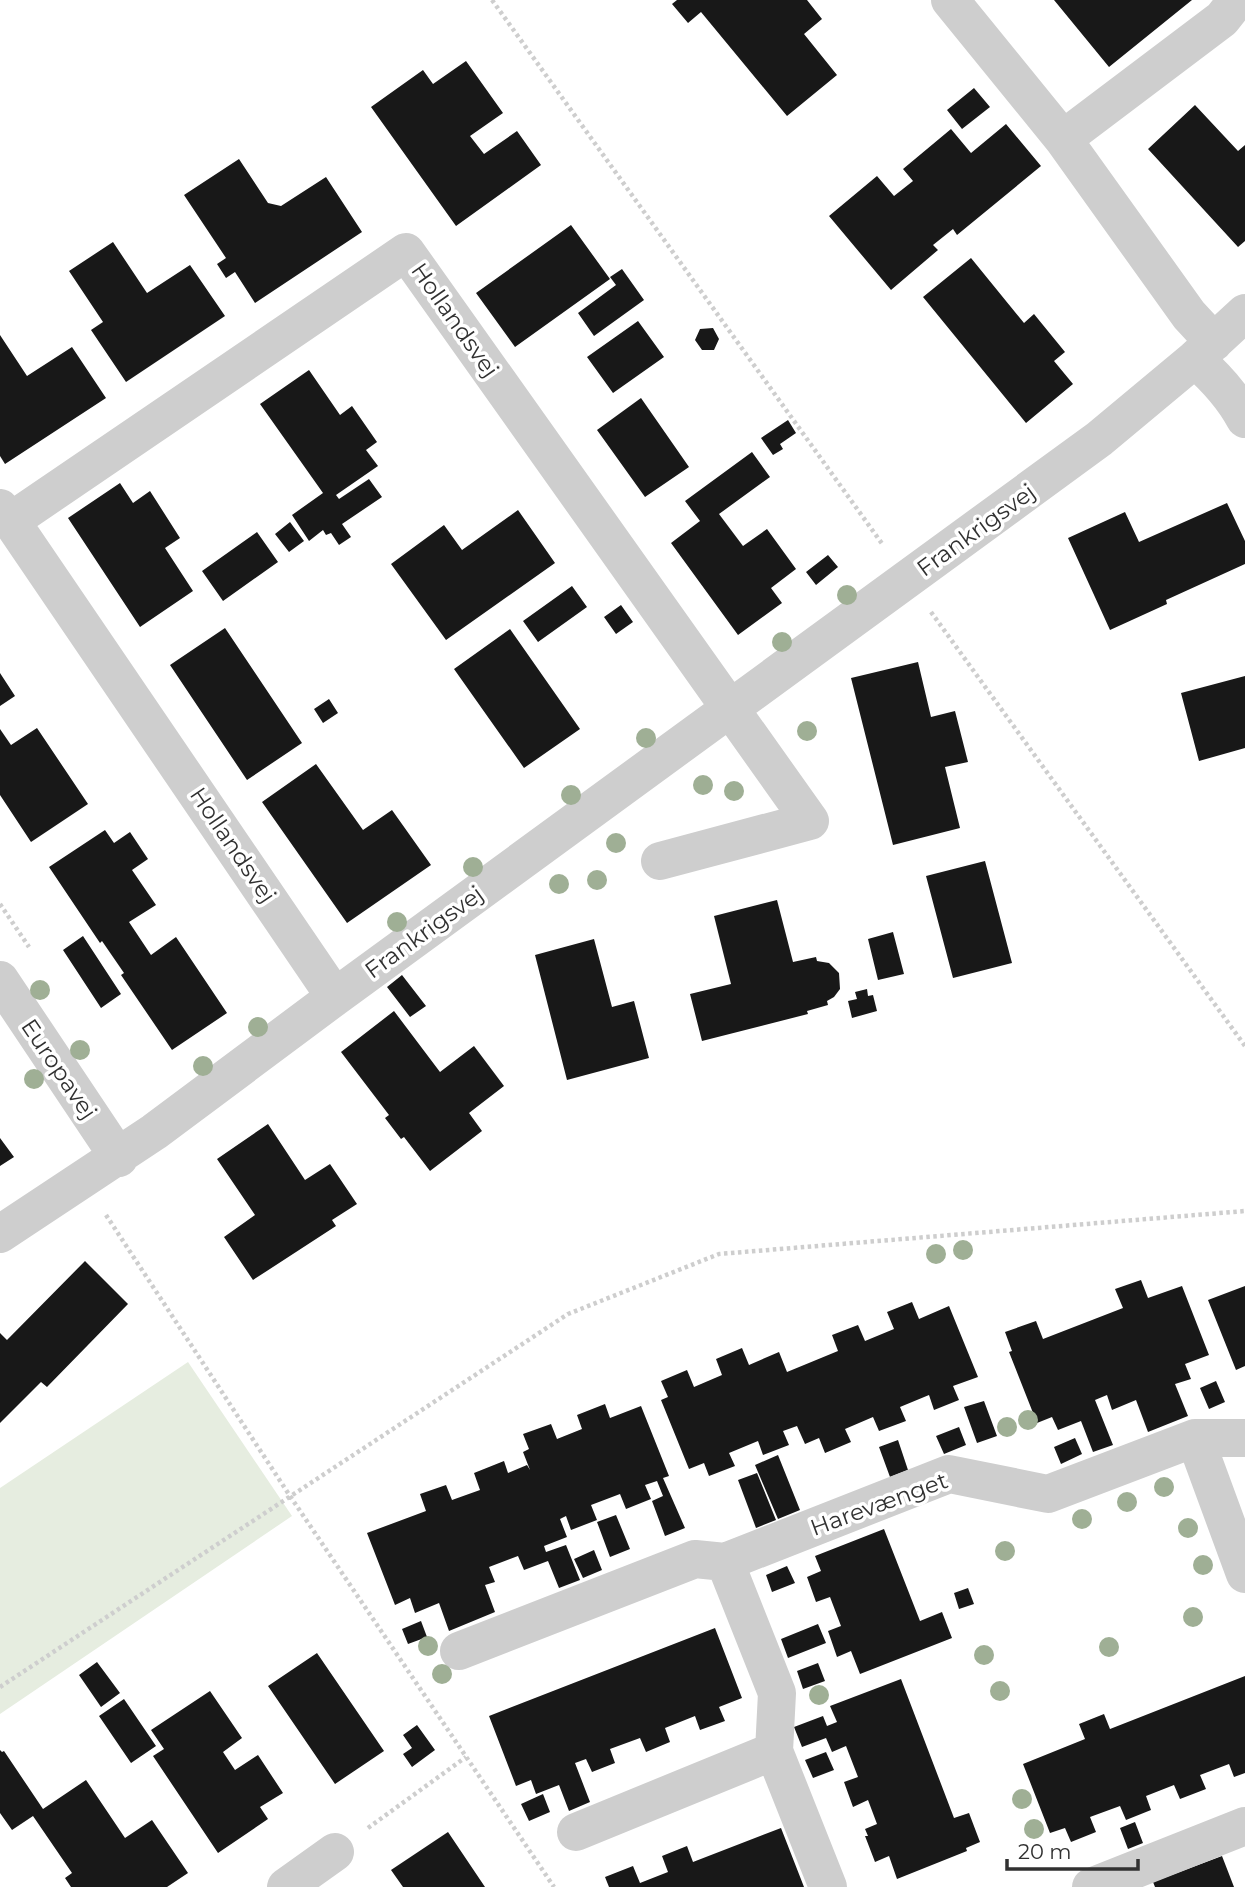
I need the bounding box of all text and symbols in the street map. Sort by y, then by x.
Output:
street label: Hollandsvej [405,257,505,383]
street label: Frankrigsvej [911,478,1041,582]
street label: Hollandsvej [184,782,282,908]
street label: Frankrigsvej [359,880,489,984]
street label: Europavej [15,1013,103,1125]
street label: Harevænget [807,1466,951,1542]
scale bar [1007,1828,1138,1872]
text: 20 m [1018,1839,1072,1864]

